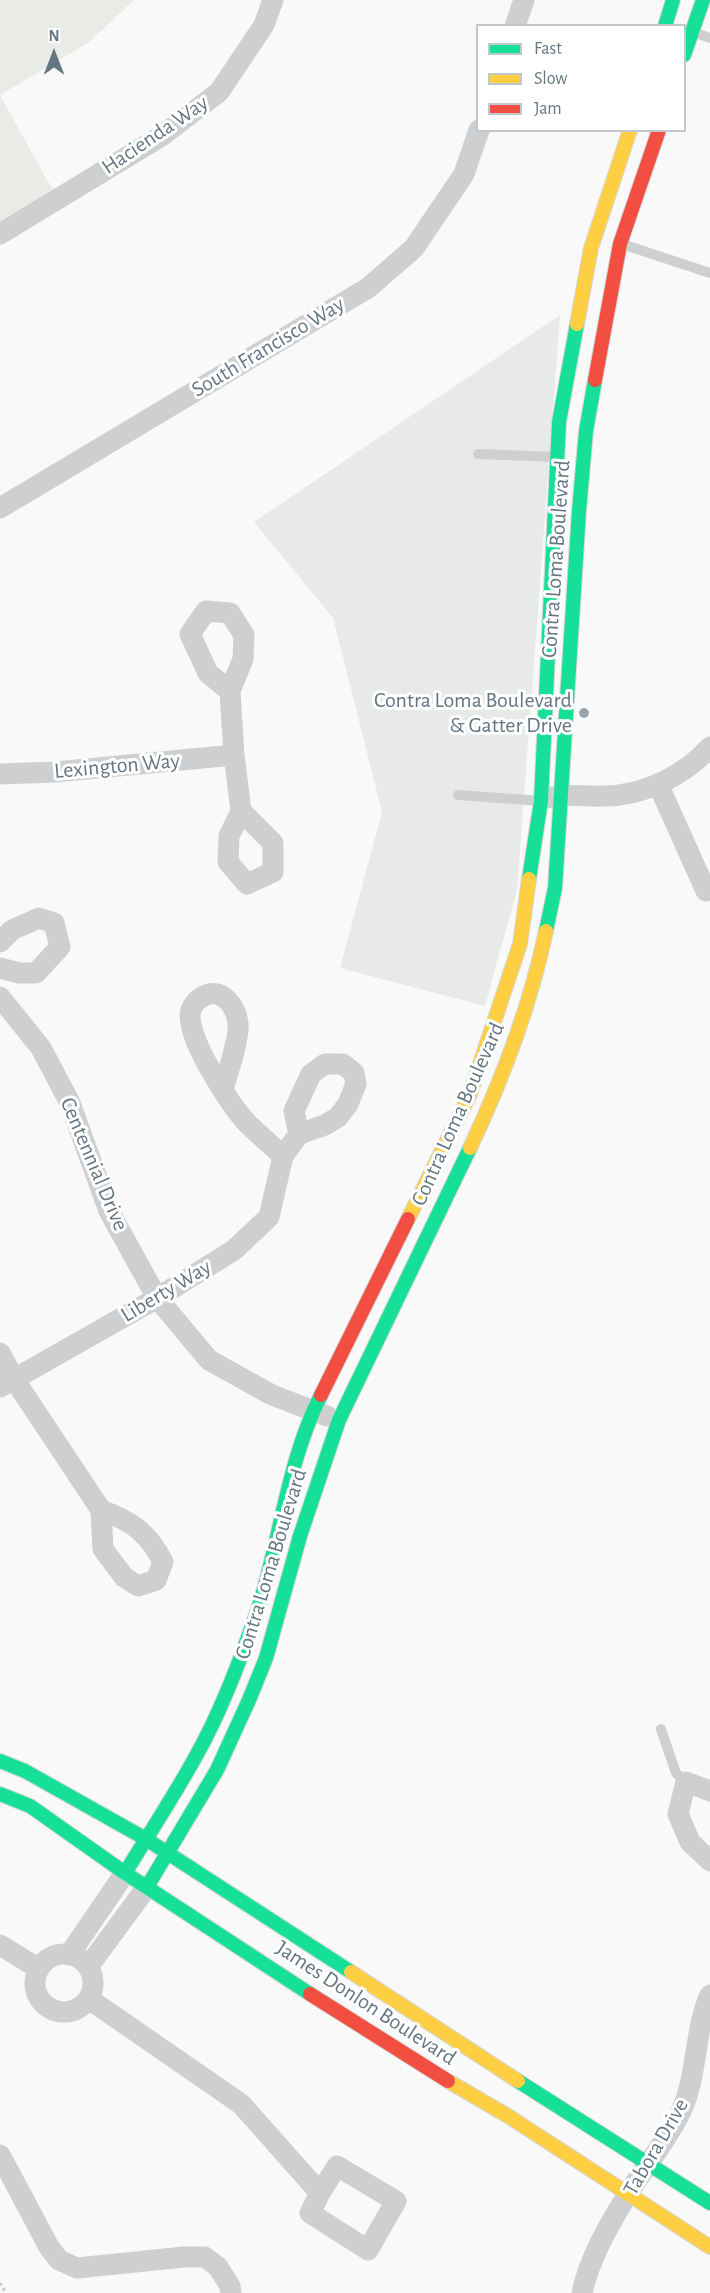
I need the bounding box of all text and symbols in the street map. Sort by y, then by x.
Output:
north arrow [24,24,84,84]
legend [476,24,686,132]
text: N [48,28,60,44]
text: Fast [534,40,562,58]
text: Slow [534,70,567,88]
street label: Hacienda Way [97,90,213,180]
text: Jam [534,100,562,118]
street label: South Francisco Way [187,291,349,403]
street label: Contra Loma Boulevard [536,459,576,659]
place label: Contra Loma Boulevard & Gatter Drive [374,687,572,738]
marker: Contra Loma Boulevard & Gatter Drive [577,706,591,720]
street label: Lexington Way [53,747,181,785]
street label: Contra Loma Boulevard [406,1018,510,1210]
street label: Centennial Drive [54,1093,134,1235]
street label: Liberty Way [116,1254,216,1328]
street label: Contra Loma Boulevard [229,1465,313,1663]
street label: James Donlon Boulevard [271,1935,461,2071]
street label: Tabora Drive [618,2094,694,2200]

